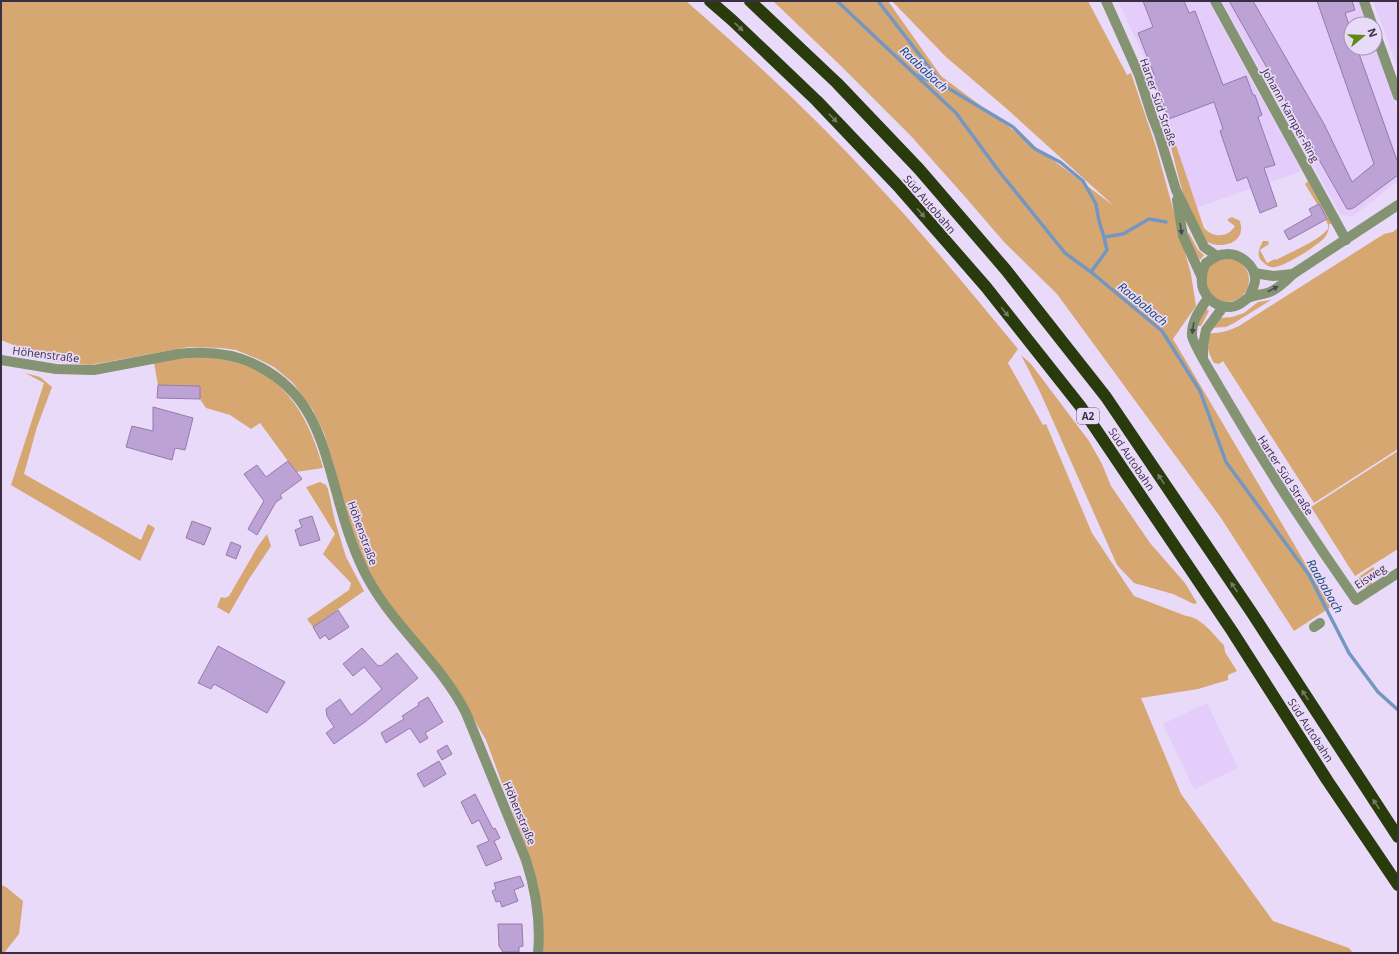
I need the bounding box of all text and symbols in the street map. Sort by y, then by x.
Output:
north arrow [1343,16,1383,56]
one-way arrow [734,22,744,32]
text: N [1364,26,1381,39]
water label: Raababach [896,42,952,96]
street label: Harter Süd Straße [1137,56,1181,148]
street label: Johann Kamper-Ring [1258,65,1323,165]
one-way arrow [828,113,837,123]
street label: Süd Autobahn [900,172,960,236]
one-way arrow [916,208,926,218]
one-way arrow [1178,223,1184,235]
water label: Raababach [1114,278,1172,330]
one-way arrow [1267,286,1279,293]
one-way arrow [1001,306,1010,317]
one-way arrow [1190,322,1196,334]
street label: Höhenstraße [12,342,80,366]
road number: A2 [1077,408,1099,424]
street label: Süd Autobahn [1105,425,1159,493]
street label: Harter Süd Straße [1255,432,1317,518]
one-way arrow [1157,474,1165,484]
street label: Höhenstraße [344,499,382,567]
water label: Raababach [1303,556,1347,616]
street label: Eisweg [1351,560,1389,592]
one-way arrow [1230,582,1238,592]
one-way arrow [1301,690,1309,701]
street label: Süd Autobahn [1285,695,1337,765]
street label: Höhenstraße [500,779,540,847]
one-way arrow [1373,798,1380,810]

